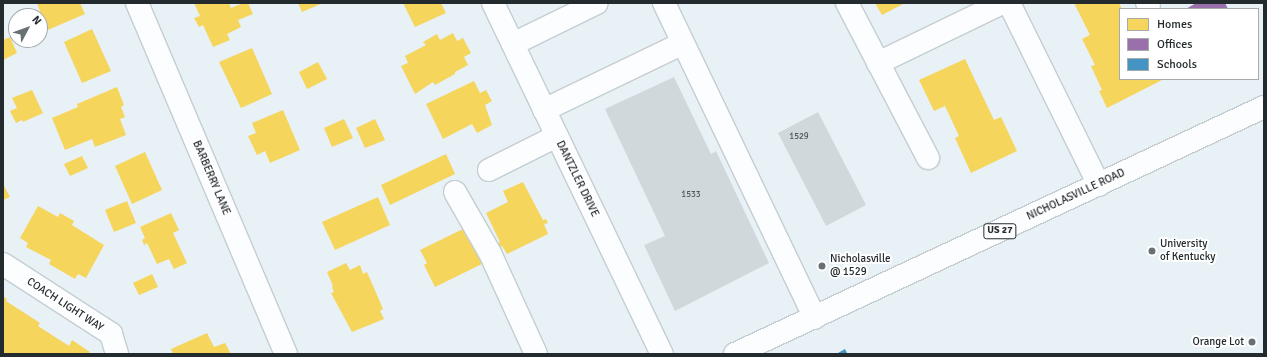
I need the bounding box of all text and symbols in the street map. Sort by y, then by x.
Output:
north arrow [8,8,48,48]
legend [1119,8,1259,80]
text: N [29,13,44,28]
text: Homes [1157,17,1192,32]
text: Offices [1157,37,1192,52]
text: Schools [1157,57,1197,72]
house number: 1529 [789,132,809,142]
street label: BARBERRY LANE [189,139,233,217]
street label: DANTZLER DRIVE [553,139,601,219]
street label: NICHOLASVILLE ROAD [1025,166,1127,224]
house number: 1533 [681,190,701,200]
road number: US 27 [983,223,1017,239]
place label: University of Kentucky [1160,238,1215,264]
marker: University of Kentucky [1147,246,1157,256]
place label: Nicholasville @ 1529 [830,253,891,279]
marker: Nicholasville @ 1529 [817,261,827,271]
street label: COACH LIGHT WAY [24,275,106,335]
place label: Orange Lot [1193,335,1244,349]
marker: Orange Lot [1247,337,1257,347]

